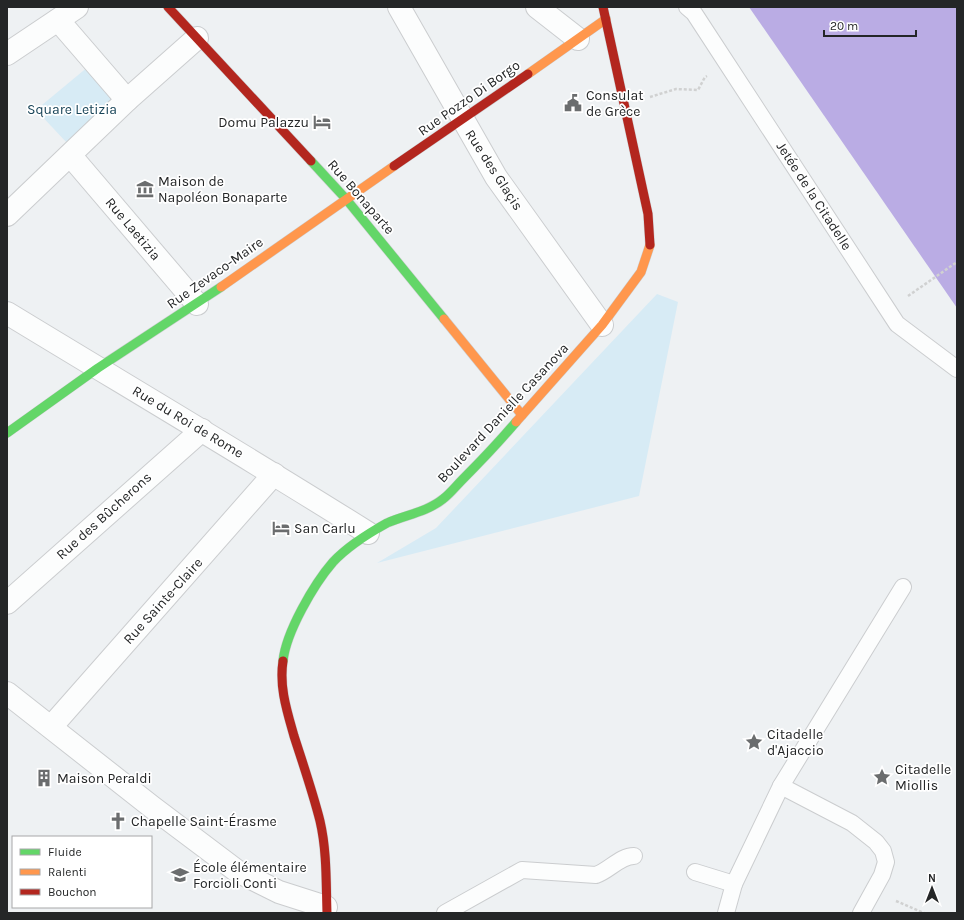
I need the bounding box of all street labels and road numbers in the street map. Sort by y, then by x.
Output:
street label: Rue Pozzo Di Borgo [415,56,523,140]
street label: Rue des Glaçis [462,126,526,214]
street label: Jetée de la Citadelle [773,139,855,253]
street label: Rue Bonaparte [324,156,398,238]
street label: Rue Laetizia [102,194,164,264]
street label: Rue Zevaco-Maire [164,233,266,313]
street label: Boulevard Danielle Casanova [434,340,572,486]
street label: Rue du Roi de Rome [129,382,247,462]
street label: Rue des Bûcherons [53,469,155,563]
street label: Rue Sainte-Claire [120,554,206,648]

